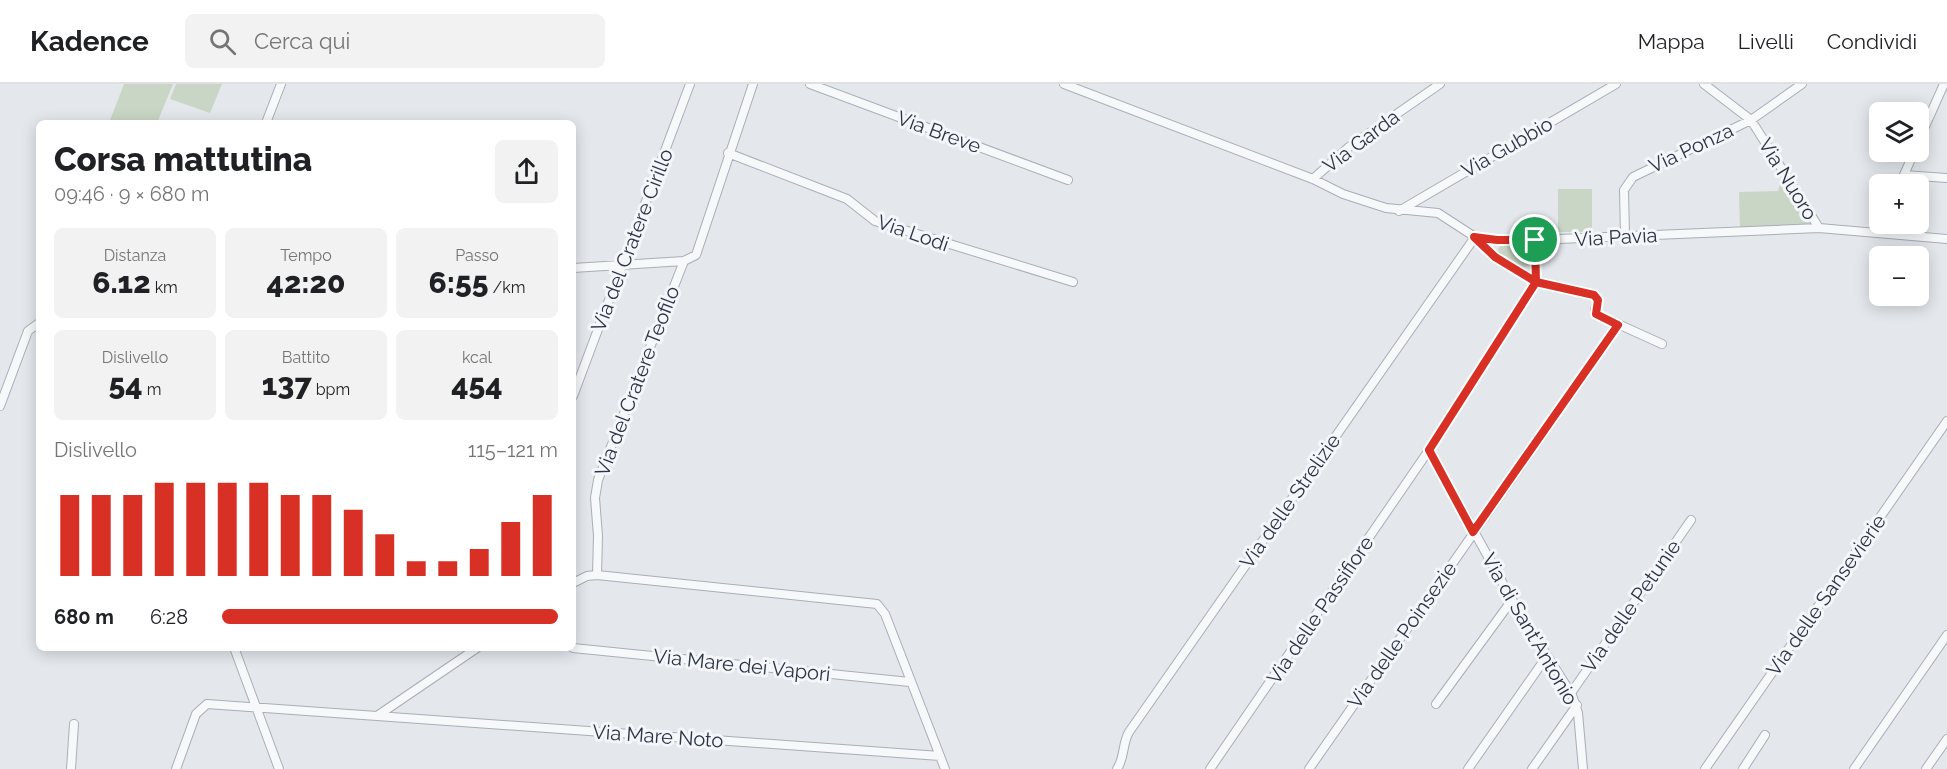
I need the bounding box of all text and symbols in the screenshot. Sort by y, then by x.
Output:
search box [185,14,605,68]
text: Kadence [30,25,149,58]
icon: search [206,25,239,58]
text: Cerca qui [254,28,350,54]
text: Mappa [1638,29,1705,54]
text: Livelli [1738,29,1794,54]
text: Condividi [1827,29,1917,54]
map controls [1869,102,1929,306]
button: layers [1869,102,1929,162]
street label: Via Garda [1318,105,1404,177]
street label: Via Breve [894,106,984,158]
street label: Via Gubbio [1457,111,1557,183]
street label: Via Ponza [1645,118,1737,178]
street label: Via Nuoro [1754,134,1823,224]
text: Corsa mattutina [54,140,312,179]
button: share [495,140,558,203]
street label: Via del Cratere Cirillo [586,145,678,335]
button: + [1869,174,1929,234]
text: 09:46 · 9 × 680 m [54,182,209,206]
street label: Via Lodi [874,210,952,256]
pin [1509,214,1560,265]
icon: arrive [1518,223,1551,256]
street label: Via Pavia [1574,223,1658,251]
text: Distanza [104,246,166,265]
text: Tempo [280,246,332,265]
text: Passo [455,246,499,265]
button: − [1869,246,1929,306]
text: 6.12 [92,265,151,300]
text: 42:20 [267,265,345,300]
text: 6:55 [429,265,489,300]
text: km [151,278,178,297]
text: /km [489,278,525,297]
street label: Via del Cratere Teofilo [590,282,684,479]
text: Dislivello [102,348,168,367]
text: Battito [282,348,330,367]
text: kcal [462,348,492,367]
text: 54 [109,367,143,402]
text: 137 [262,367,312,402]
text: 454 [451,367,503,402]
text: m [143,380,161,399]
text: bpm [312,380,350,399]
street label: Via delle Strelizie [1235,429,1345,573]
text: Dislivello [54,438,137,462]
text: 115–121 m [468,438,558,462]
street label: Via delle Sansevierie [1761,509,1891,680]
street label: Via delle Passifiore [1262,531,1379,688]
street label: Via delle Petunie [1576,535,1686,677]
street label: Via di Sant'Antonio [1477,549,1583,709]
street label: Via delle Poinsezie [1342,557,1462,713]
text: 680 m [54,605,114,629]
text: 6:28 [150,605,188,629]
street label: Via Mare dei Vapori [652,644,832,686]
street label: Via Mare Noto [592,719,724,753]

